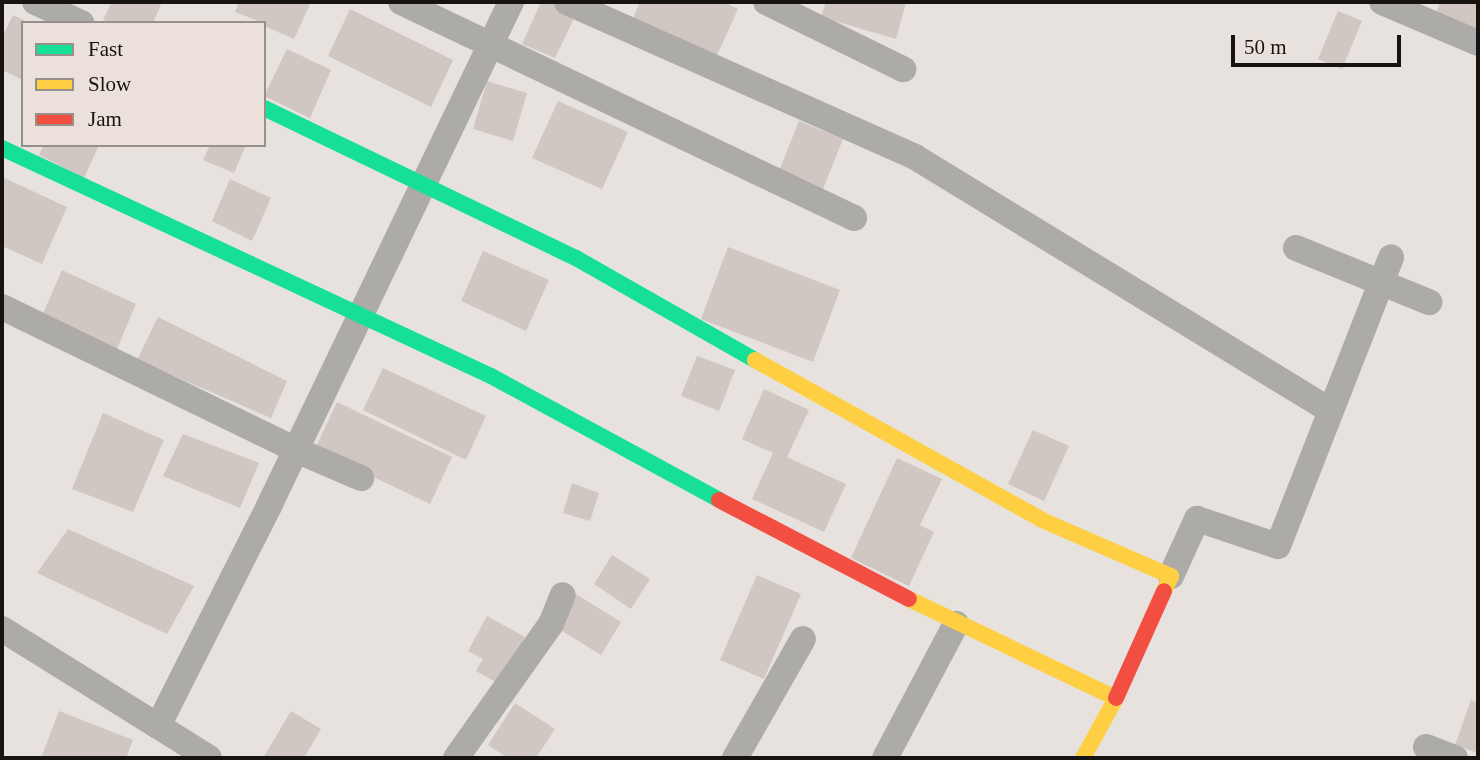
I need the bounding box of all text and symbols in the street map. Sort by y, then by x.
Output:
legend [21,21,266,147]
scale bar [1235,21,1405,65]
text: 50 m [1244,35,1287,59]
text: Fast [88,37,123,61]
text: Slow [88,72,131,96]
text: Jam [88,107,122,131]

